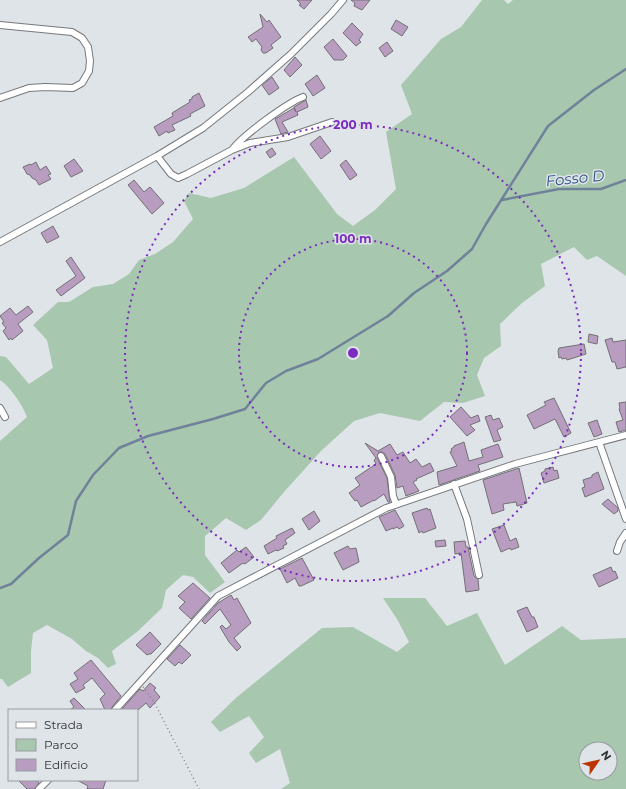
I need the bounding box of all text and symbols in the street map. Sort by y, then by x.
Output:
text: 200 m [333,117,373,132]
water label: Fosso D [545,165,605,191]
text: 100 m [335,231,371,246]
centre of rings [346,346,360,360]
legend [8,709,138,781]
text: Strada [44,717,83,732]
text: Parco [44,737,78,752]
north arrow [578,741,618,781]
text: N [598,748,615,763]
text: Edificio [44,757,88,772]

